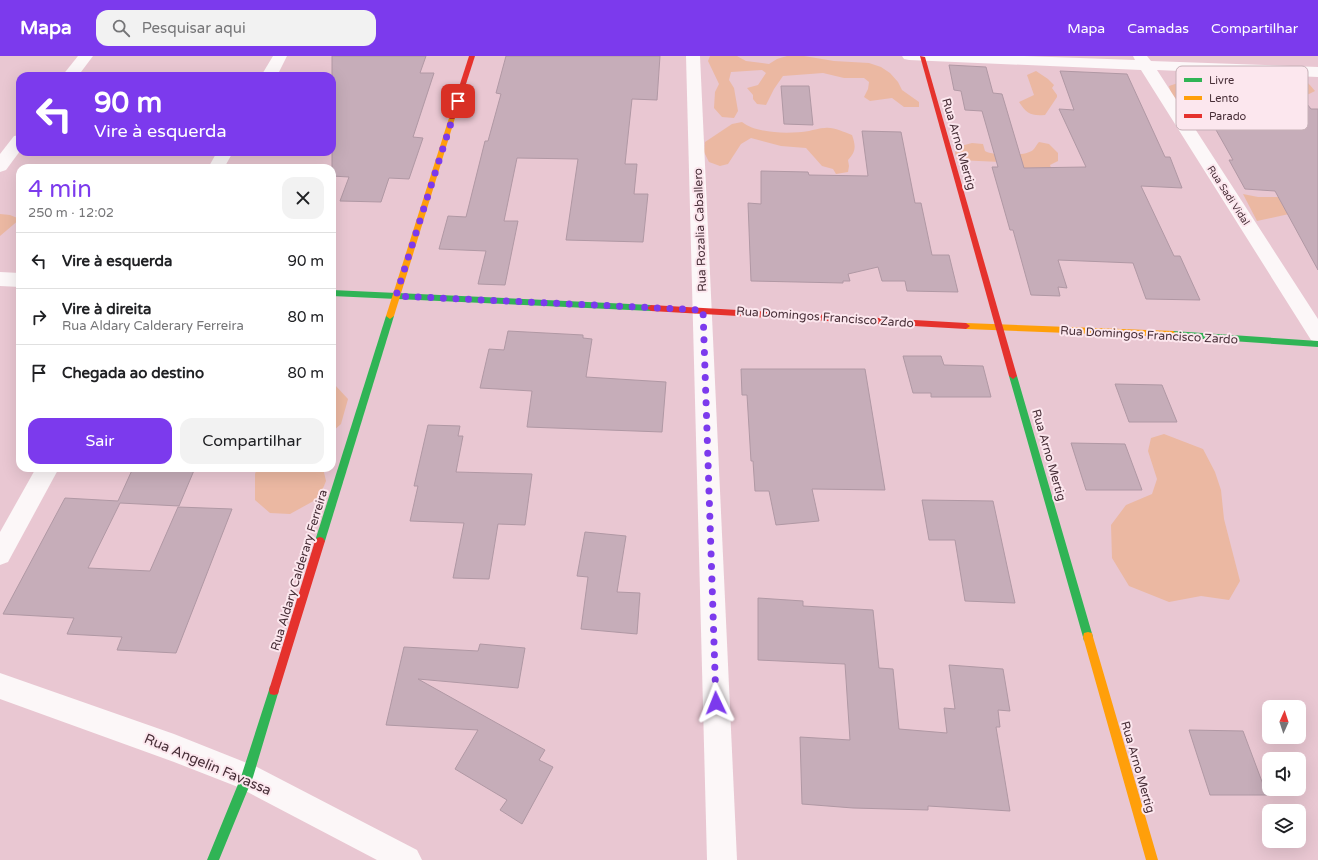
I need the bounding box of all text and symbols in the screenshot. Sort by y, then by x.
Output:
search box [96,10,376,46]
text: Mapa [20,17,72,39]
icon: search [110,17,132,39]
text: Pesquisar aqui [142,19,246,37]
text: Mapa [1067,20,1105,37]
text: Camadas [1127,20,1189,37]
text: Compartilhar [1211,20,1298,37]
legend [1176,66,1308,130]
text: Livre [1209,74,1234,87]
pin [441,84,475,118]
text: 90 m [94,86,162,120]
icon: left [28,88,80,140]
icon: arrive [447,90,469,112]
text: Lento [1209,92,1239,105]
street label: Rua Arno Mertig [939,96,979,192]
text: Parado [1209,110,1247,123]
text: Vire à esquerda [94,120,227,142]
street label: Rua Sadi Vidal [1205,164,1252,227]
street label: Rua Rozalia Caballero [691,168,709,292]
text: 4 min [28,175,92,204]
button: close [282,177,324,219]
text: 250 m · 12:02 [28,205,114,221]
icon: left [28,250,50,272]
text: Vire à esquerda [62,252,172,270]
text: 90 m [287,252,324,270]
text: Vire à direita [62,300,151,318]
street label: Rua Domingos Francisco Zardo [736,304,914,330]
icon: right [28,306,50,328]
text: 80 m [287,308,324,326]
text: Rua Aldary Calderary Ferreira [62,318,244,334]
street label: Rua Domingos Francisco Zardo [1060,323,1238,347]
icon: arrive [28,362,50,384]
text: Chegada ao destino [62,364,204,382]
text: 80 m [287,364,324,382]
street label: Rua Arno Mertig [1029,407,1069,503]
button: Sair [28,418,172,464]
button: Compartilhar [180,418,324,464]
street label: Rua Aldary Calderary Ferreira [268,488,330,652]
position arrow [695,682,737,724]
north arrow [1262,700,1306,744]
map controls [1262,700,1306,848]
street label: Rua Arno Mertig [1118,719,1158,815]
street label: Rua Angelin Favassa [142,730,274,799]
button: sound [1262,752,1306,796]
button: layers [1262,804,1306,848]

